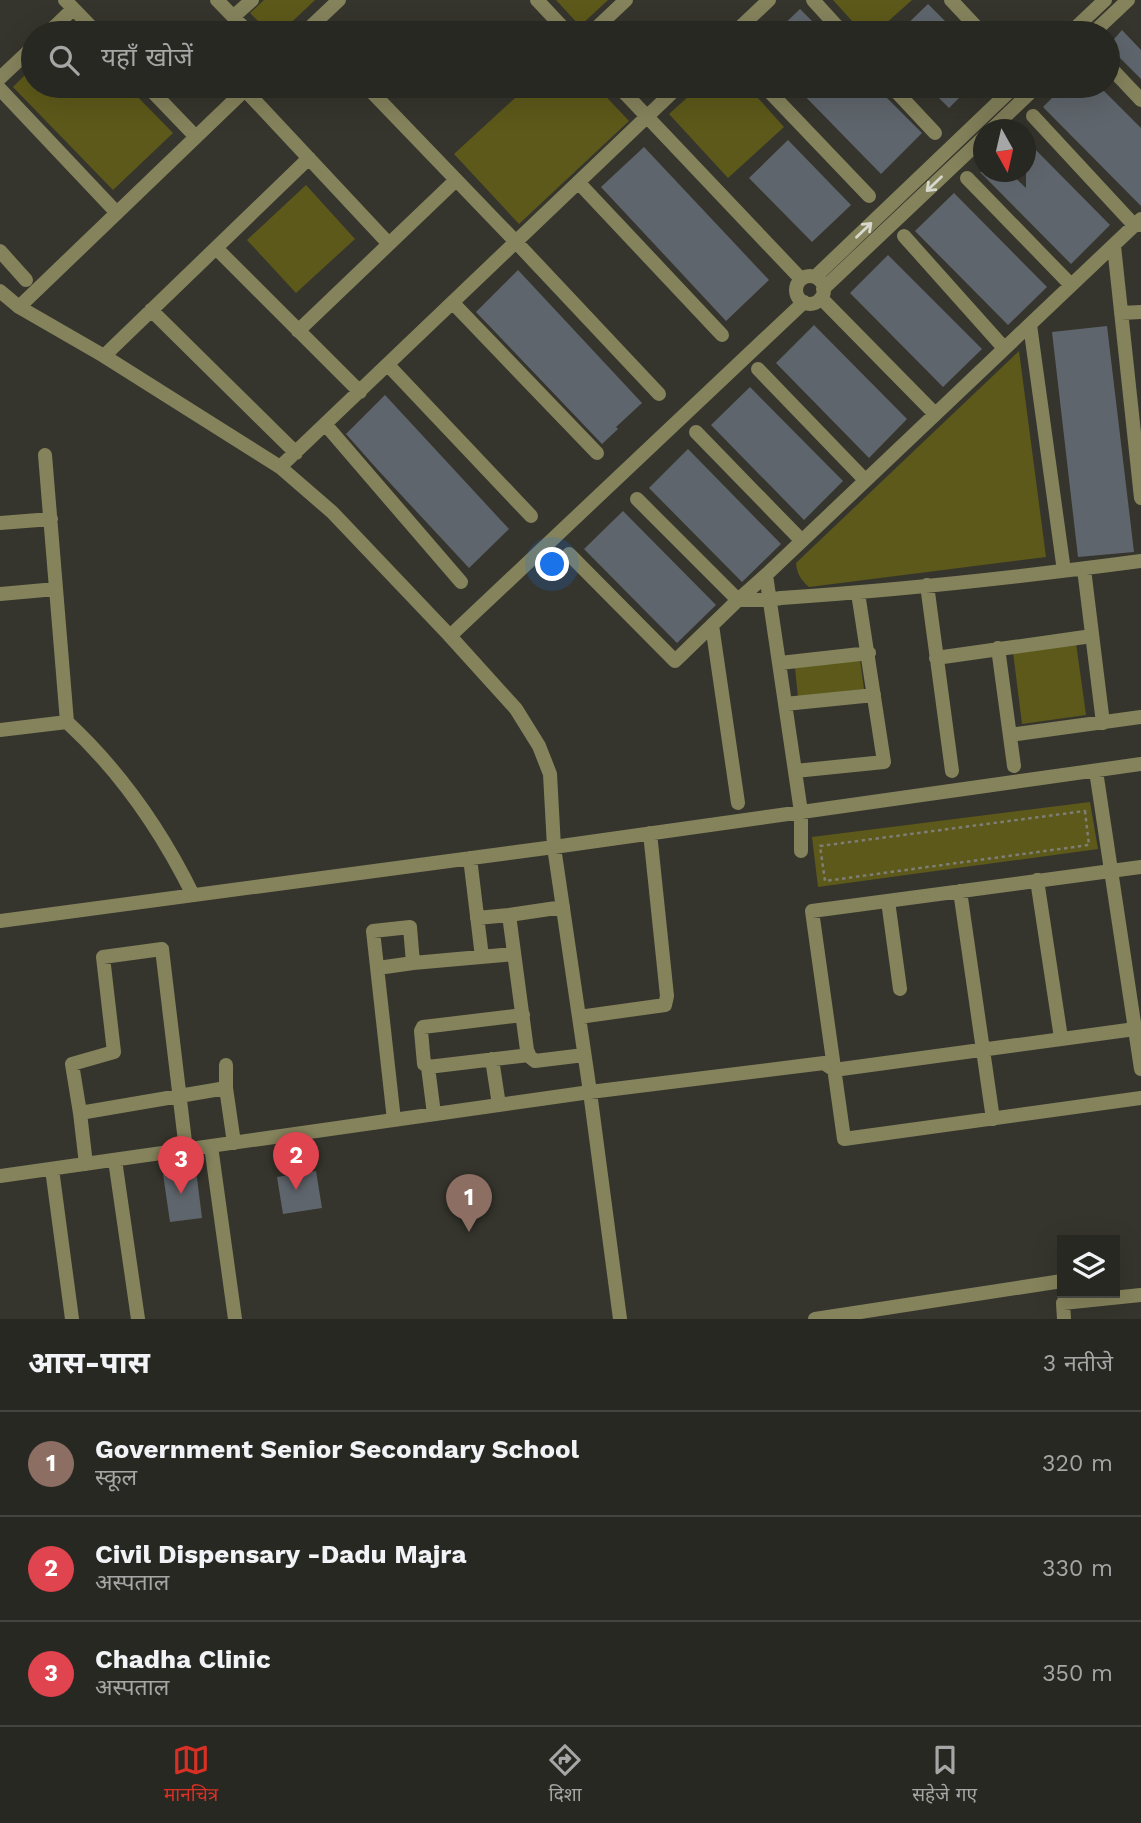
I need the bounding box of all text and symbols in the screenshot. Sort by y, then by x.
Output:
search box [21,21,1120,98]
icon: search [45,41,83,79]
text: यहाँ खोजें [101,42,193,72]
north arrow [973,119,1036,182]
one-way arrow [925,176,943,192]
one-way arrow [856,222,873,239]
your location [535,547,569,581]
pin: 2 [273,1132,319,1190]
pin: 3 [158,1136,204,1194]
pin: 1 [446,1174,492,1232]
map controls [1057,1235,1120,1298]
button: layers [1057,1235,1120,1298]
text: आस-पास [28,1345,150,1380]
text: 3 नतीजे [1043,1350,1113,1377]
text: Government Senior Secondary School [95,1434,579,1464]
text: 1 [46,1450,56,1477]
text: 320 m [1042,1450,1113,1477]
text: स्कूल [95,1464,137,1491]
text: Civil Dispensary -Dadu Majra [95,1539,466,1569]
text: 2 [44,1555,58,1582]
text: 330 m [1042,1555,1113,1582]
text: अस्पताल [95,1569,169,1596]
text: Chadha Clinic [95,1644,271,1674]
text: 3 [44,1660,58,1687]
text: 350 m [1042,1660,1113,1687]
text: अस्पताल [95,1674,169,1701]
tab: मानचित्र [164,1741,218,1809]
tab: दिशा [546,1741,584,1809]
tab: सहेजे गए [912,1741,977,1809]

